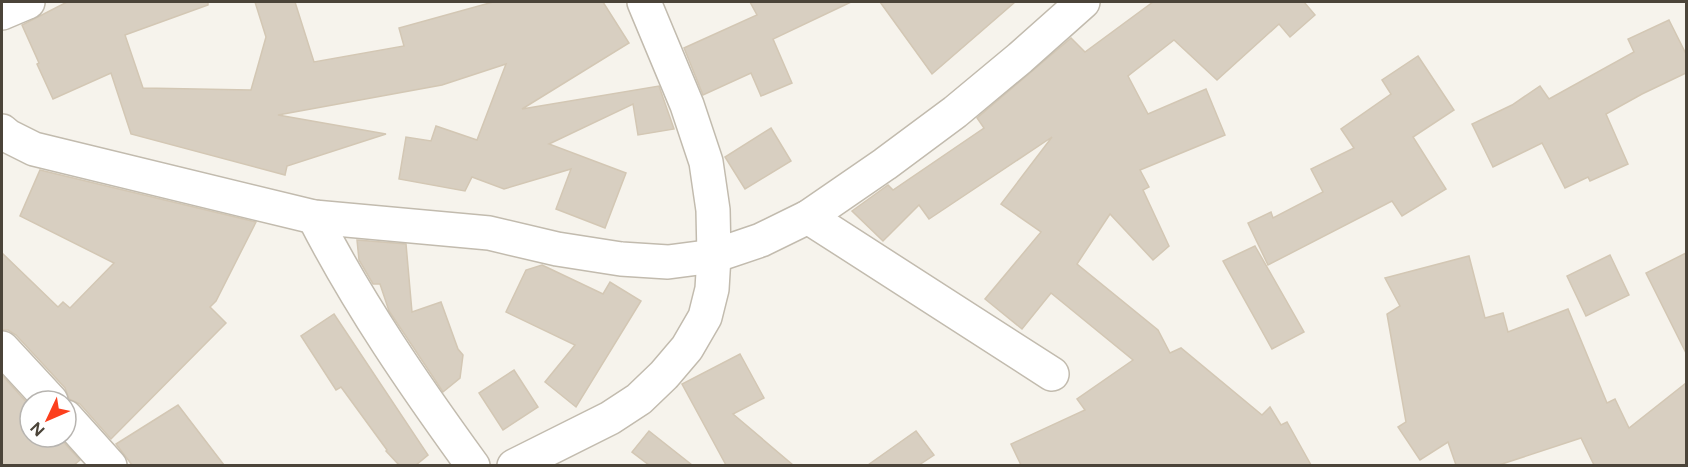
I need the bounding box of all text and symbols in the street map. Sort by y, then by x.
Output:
north arrow [18,389,78,449]
text: N [26,418,49,440]

